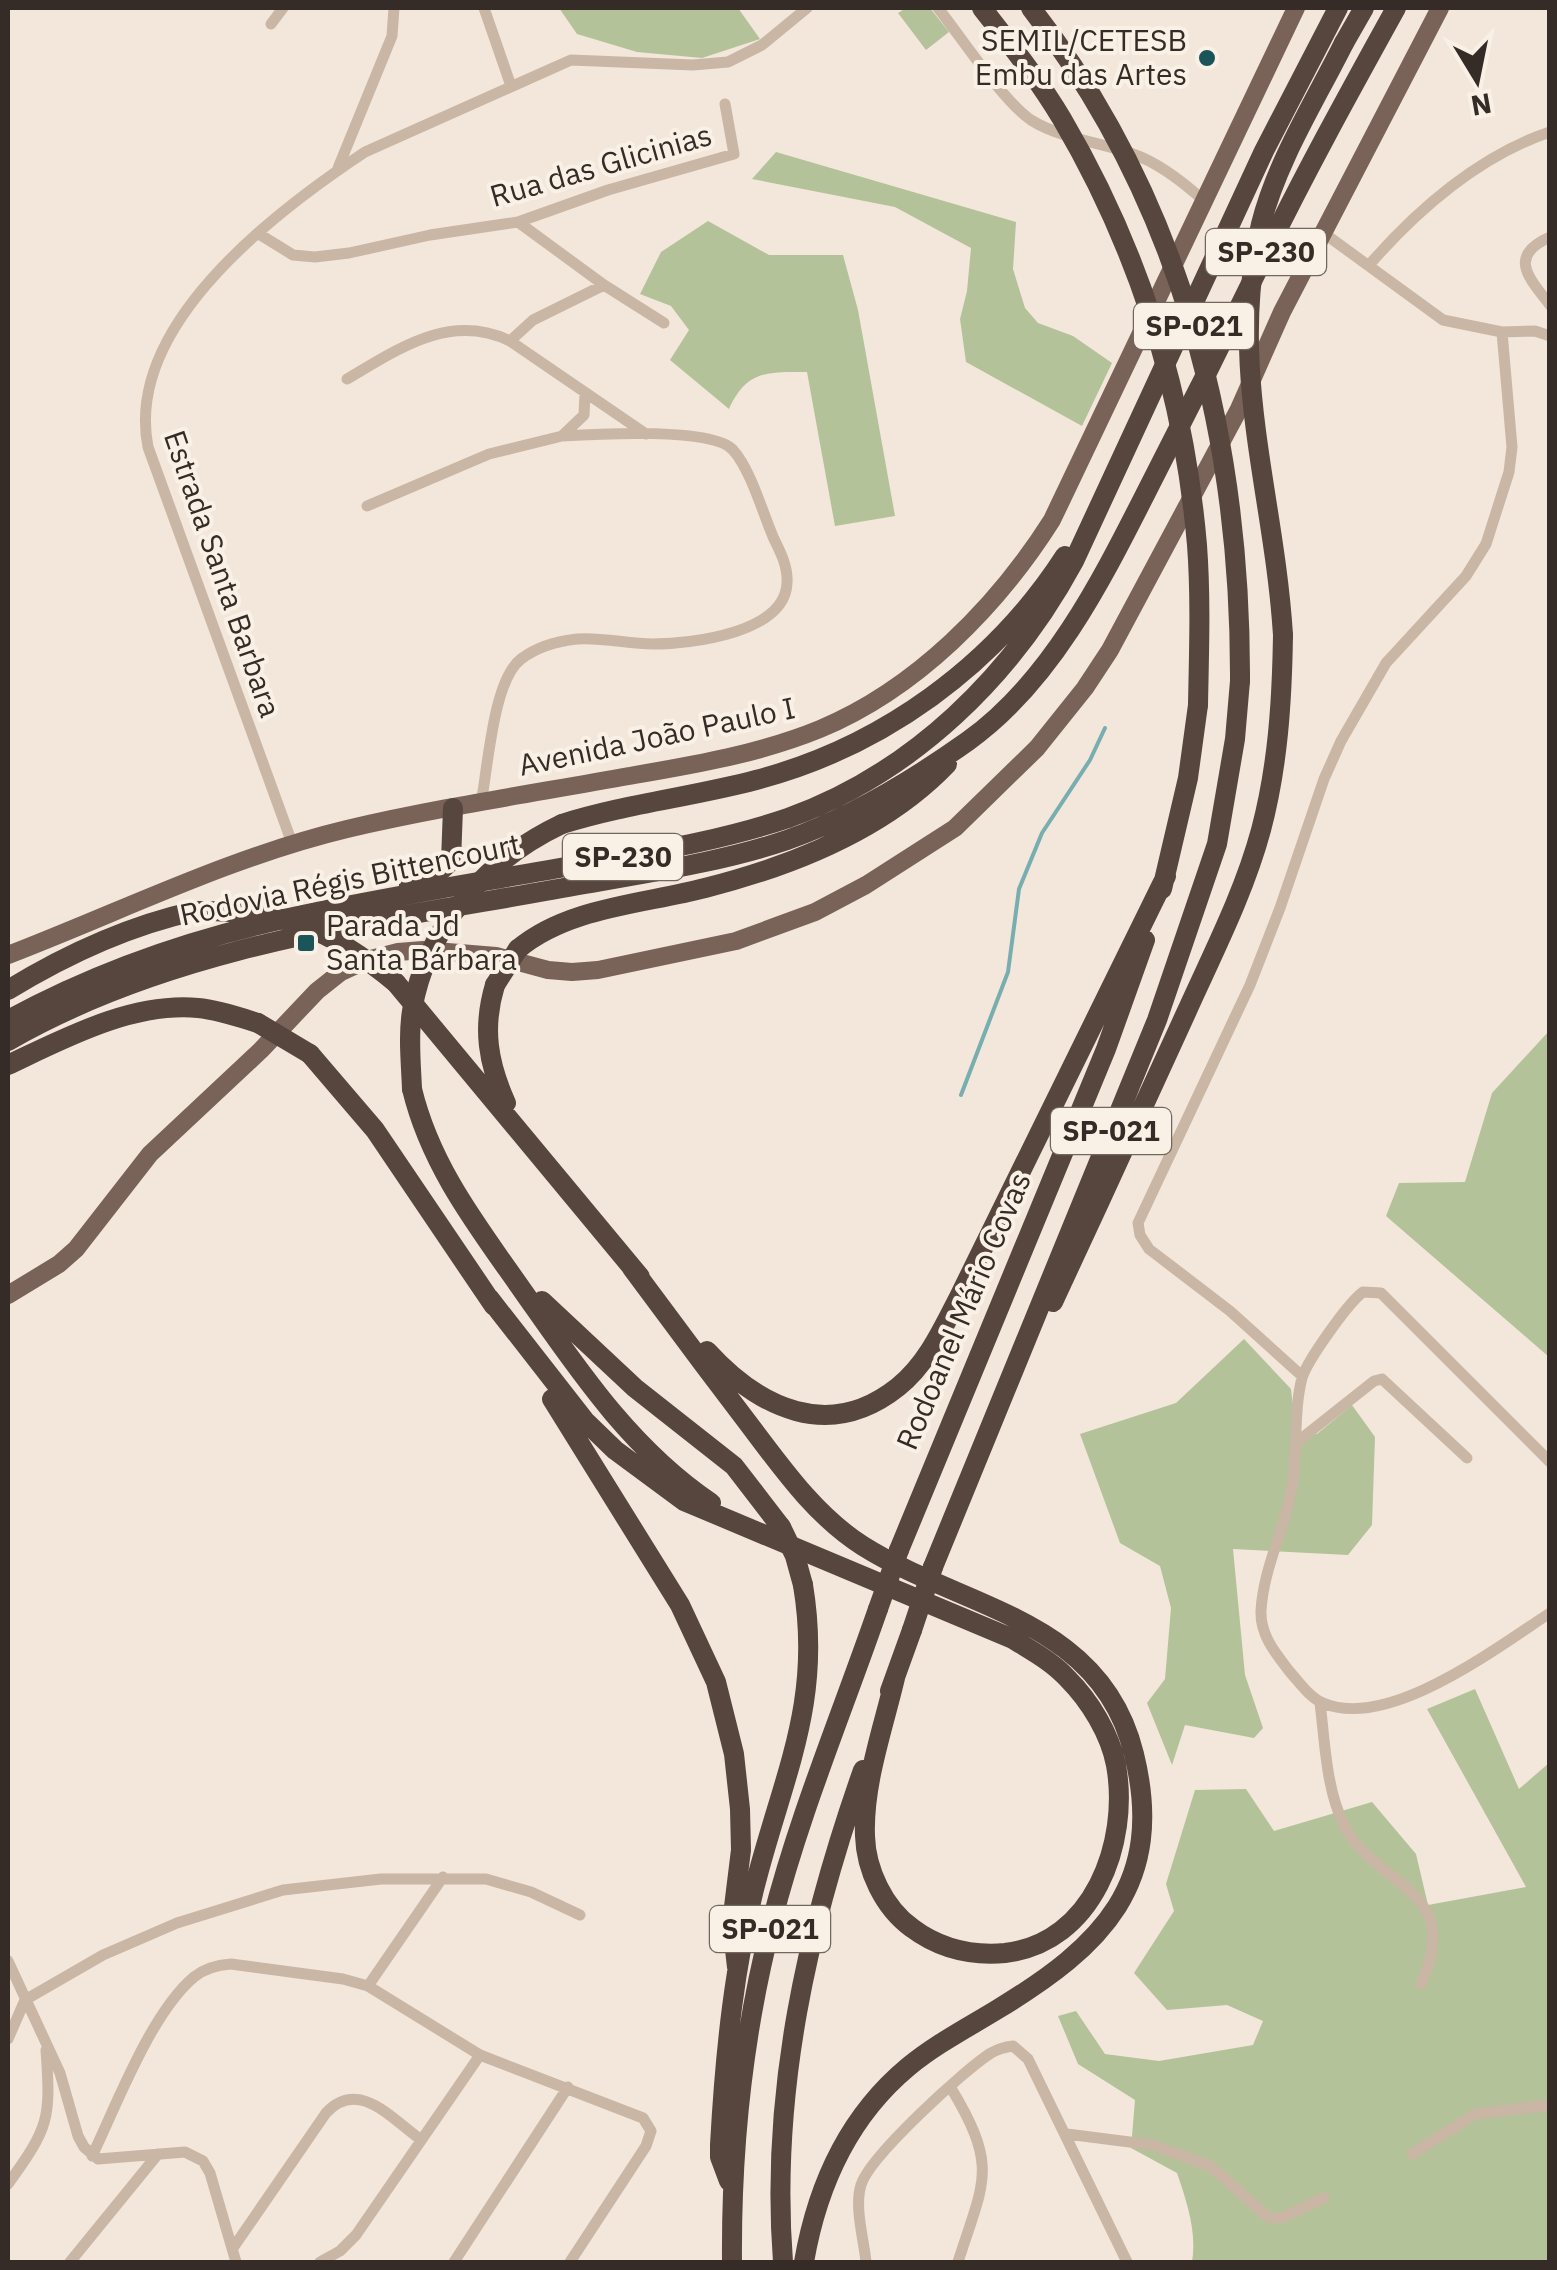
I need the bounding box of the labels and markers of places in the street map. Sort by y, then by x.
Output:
place label: SEMIL/CETESB Embu das Artes [975,20,1187,93]
marker: SEMIL/CETESB Embu das Artes [1196,47,1218,69]
place label: Parada Jd Santa Bárbara [326,905,517,978]
marker: Parada Jd Santa Bárbara [295,932,317,954]

